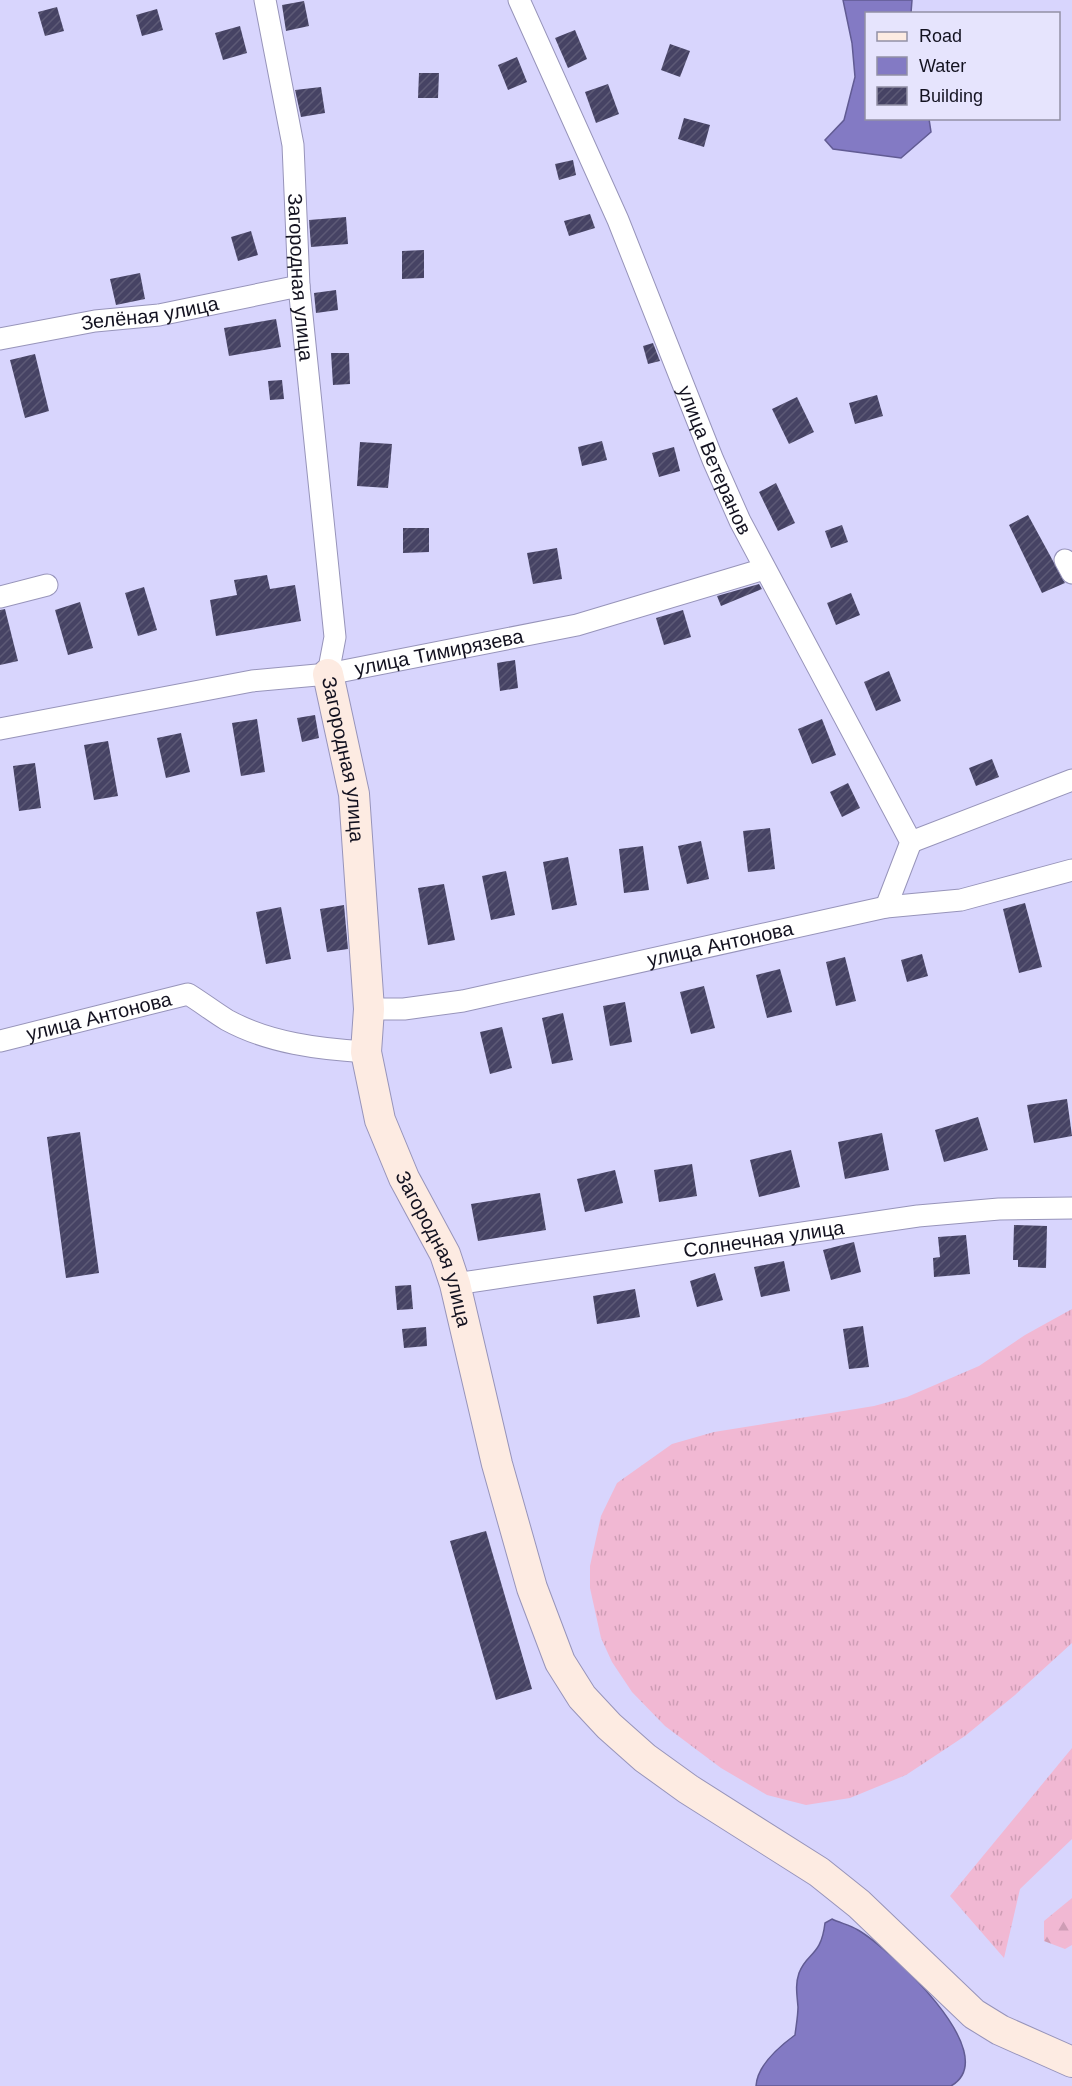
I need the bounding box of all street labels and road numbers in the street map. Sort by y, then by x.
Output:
street label: Загородная улица [284,193,318,363]
street label: Зелёная улица [79,292,221,334]
street label: улица Ветеранов [674,382,756,538]
street label: улица Тимирязева [353,625,526,679]
street label: Загородная улица [318,674,368,844]
street label: улица Антонова [645,917,796,971]
street label: улица Антонова [24,987,175,1045]
street label: Загородная улица [391,1168,476,1330]
street label: Солнечная улица [682,1216,846,1261]

